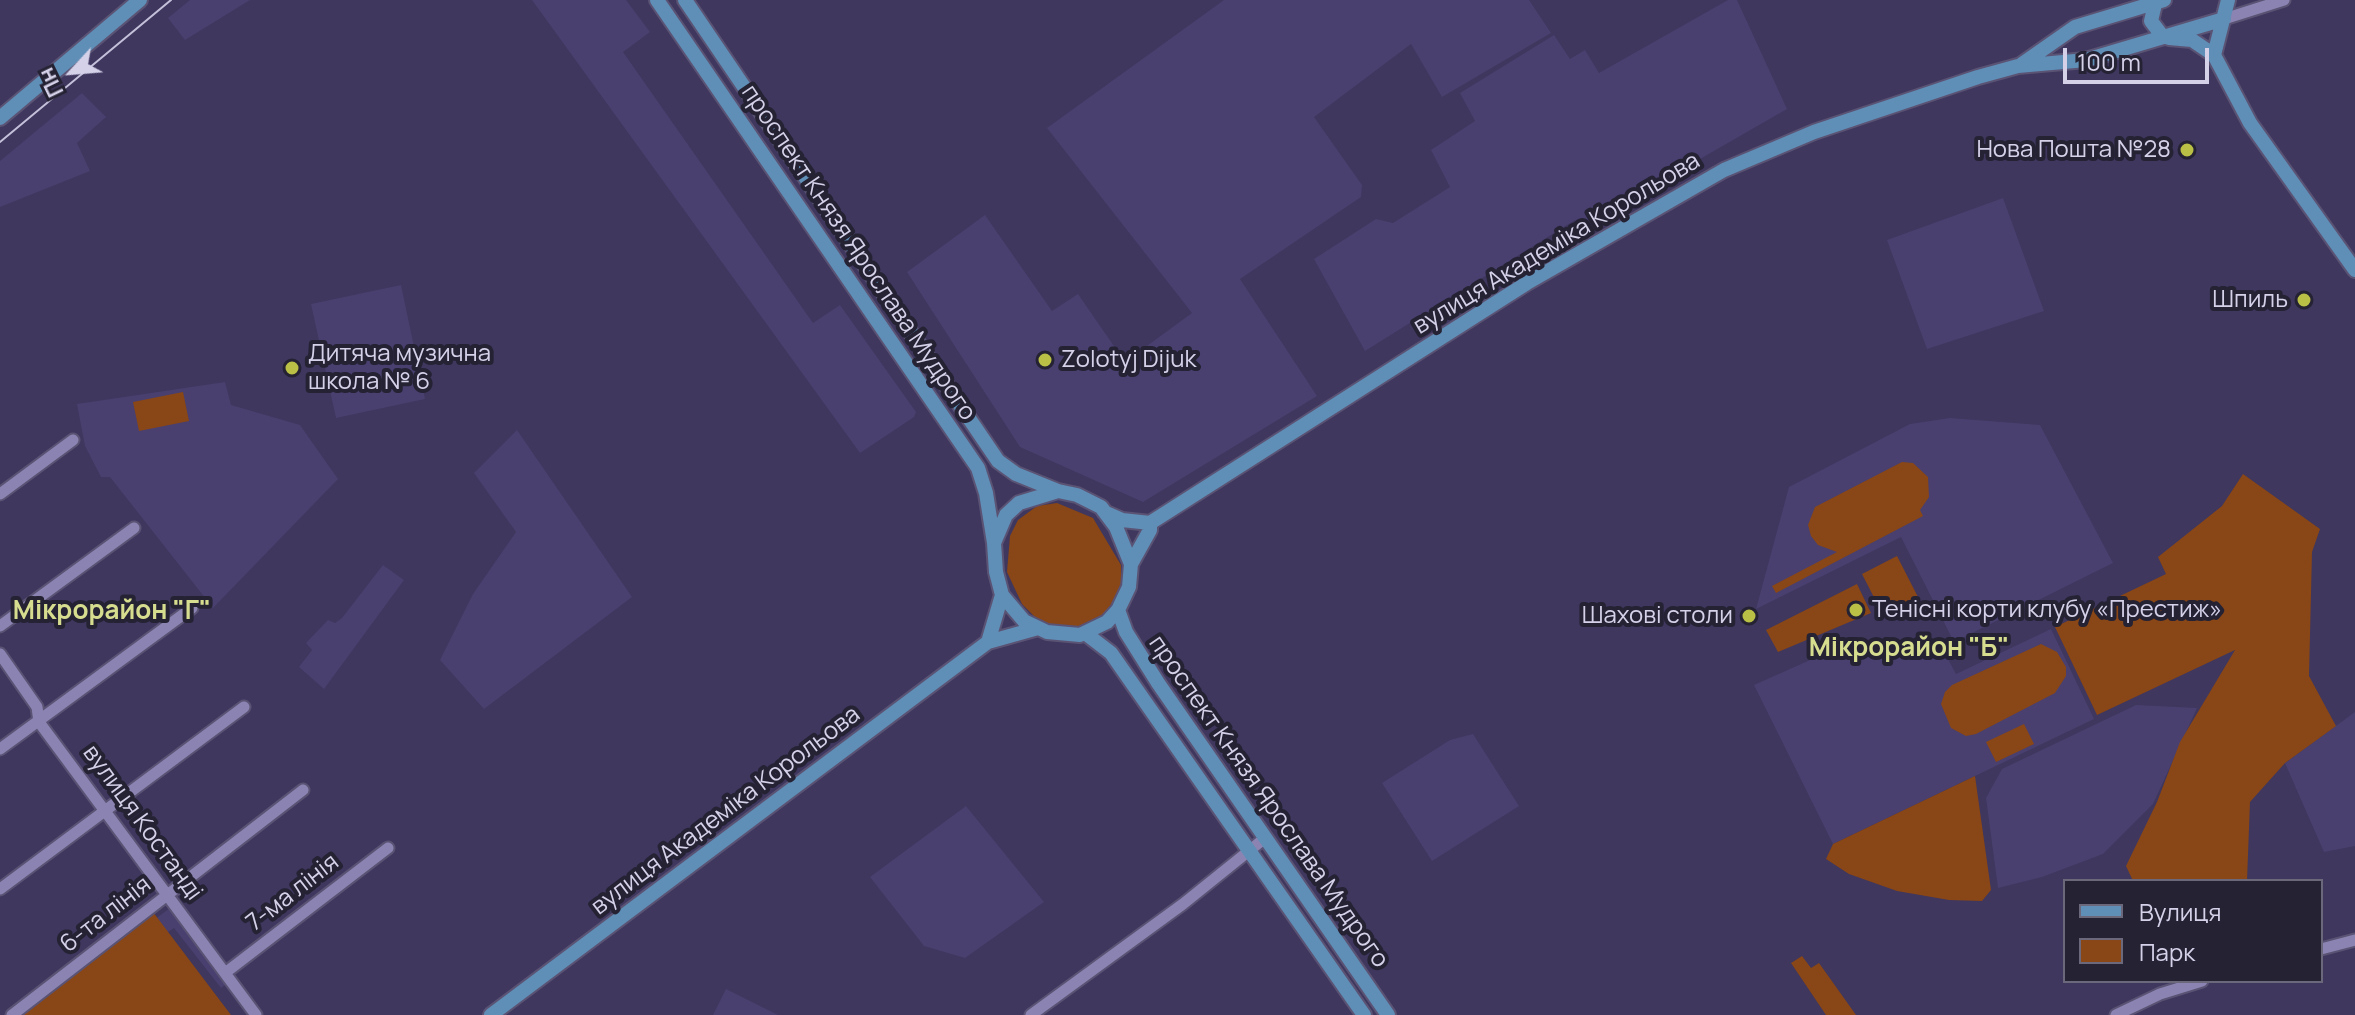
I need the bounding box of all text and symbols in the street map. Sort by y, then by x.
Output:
north arrow [32,32,112,112]
scale bar [2067,32,2213,82]
text: 100 m [2077,45,2141,78]
text: Пн [30,63,70,102]
street label: проспект Князя Ярослава Мудрого [735,80,981,426]
place label: Нова Пошта №28 [1976,136,2171,164]
marker: Нова Пошта №28 [2178,141,2196,159]
street label: вулиця Академіка Корольова [1409,147,1705,341]
place label: Шпиль [2212,286,2288,314]
marker: Шпиль [2295,291,2313,309]
place label: Дитяча музична школа № 6 [308,340,491,396]
place label: Zolotyj Dijuk [1061,346,1196,374]
marker: Zolotyj Dijuk [1036,351,1054,369]
marker: Дитяча музична школа № 6 [283,359,301,377]
district label: Мікрорайон "Г" [13,596,211,628]
place label: Тенісні корти клубу «Престиж» [1872,596,2222,624]
marker: Тенісні корти клубу «Престиж» [1847,601,1865,619]
place label: Шахові столи [1582,602,1733,630]
marker: Шахові столи [1740,607,1758,625]
street label: проспект Князя Ярослава Мудрого [1142,630,1394,974]
district label: Мікрорайон "Б" [1809,633,2009,665]
street label: вулиця Академіка Корольова [586,701,866,921]
street label: вулиця Костанді [76,740,208,906]
street label: 7-ма лінія [241,848,345,938]
street label: 6-та лінія [55,871,157,959]
legend [2063,879,2323,983]
text: Вулиця [2139,895,2221,928]
text: Парк [2139,935,2195,968]

